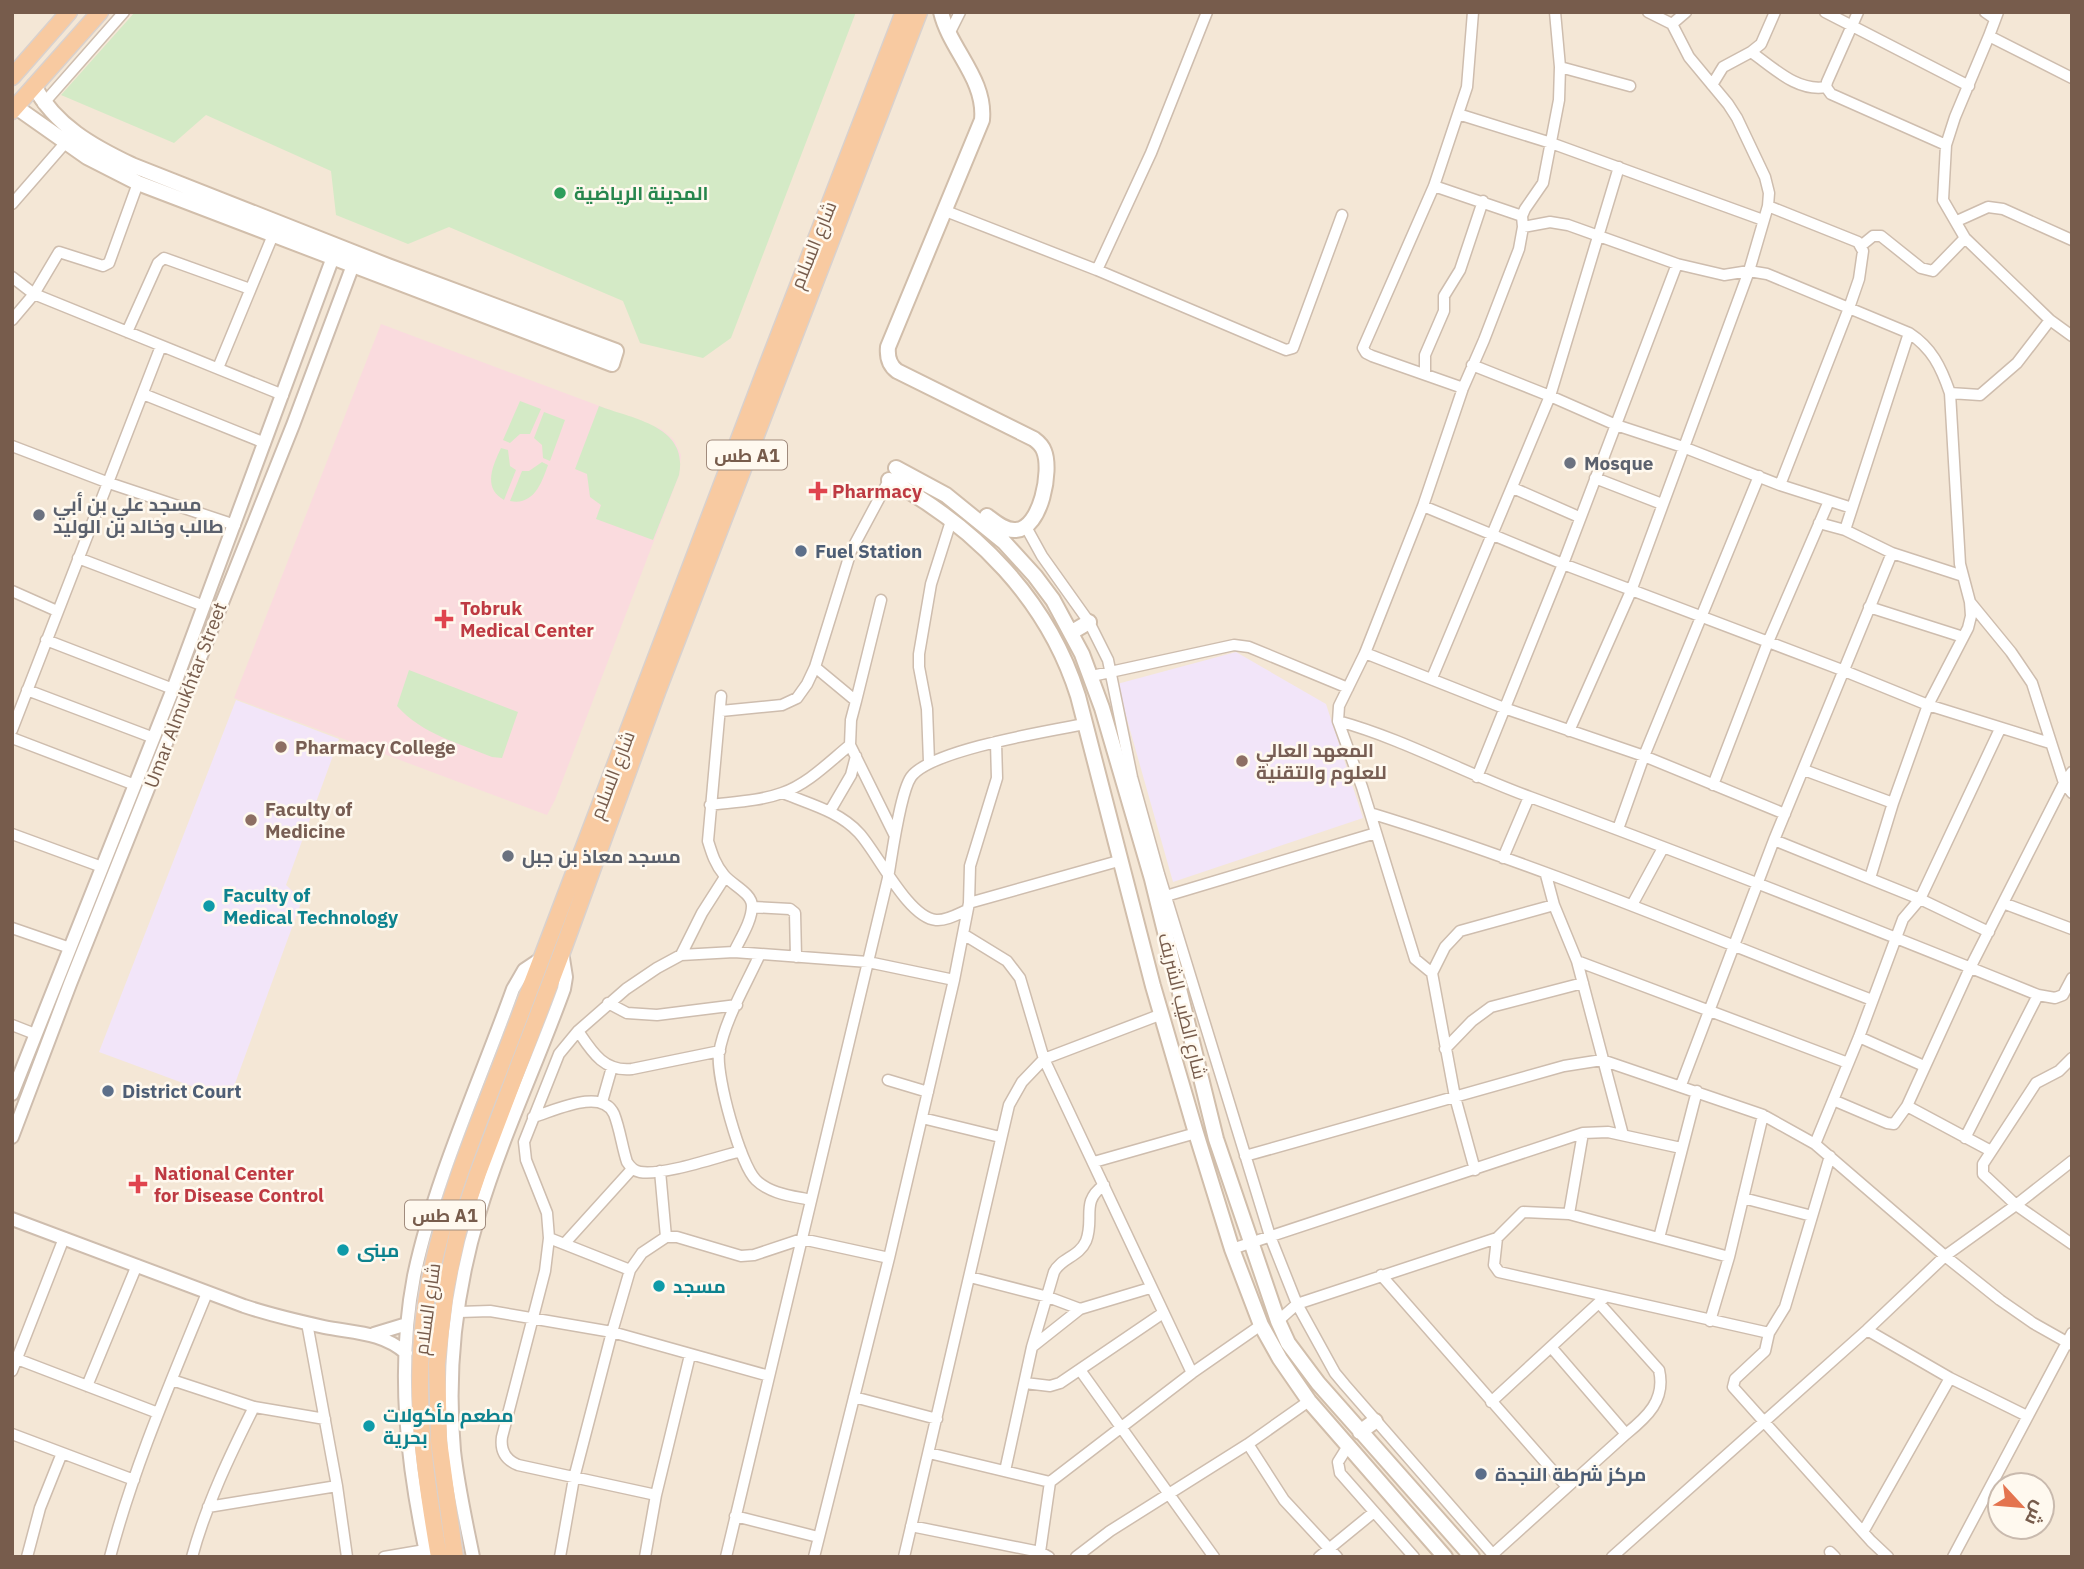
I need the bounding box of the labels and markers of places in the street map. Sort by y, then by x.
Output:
place label: المدينة الرياضية [574,181,709,205]
marker: المدينة الرياضية [552,185,568,201]
place label: Mosque [1584,451,1653,475]
marker: Mosque [1562,455,1578,471]
place label: Pharmacy [832,479,923,503]
marker: Pharmacy [810,483,826,499]
place label: مسجد علي بن أبي طالب وخالد بن الوليد [53,491,224,538]
marker: مسجد علي بن أبي طالب وخالد بن الوليد [31,507,47,523]
place label: Fuel Station [815,539,922,563]
marker: Fuel Station [793,543,809,559]
place label: Tobruk Medical Center [460,596,594,642]
marker: Tobruk Medical Center [434,609,454,629]
place label: Pharmacy College [295,735,456,759]
place label: المعهد العالي للعلوم والتقنية [1256,738,1387,786]
marker: Pharmacy College [273,739,289,755]
marker: المعهد العالي للعلوم والتقنية [1234,753,1250,769]
place label: Faculty of Medicine [265,797,352,843]
marker: Faculty of Medicine [243,812,259,828]
place label: مسجد معاذ بن جبل [522,844,681,868]
marker: مسجد معاذ بن جبل [500,848,516,864]
place label: Faculty of Medical Technology [223,883,399,929]
marker: Faculty of Medical Technology [201,898,217,914]
place label: District Court [122,1079,242,1103]
marker: District Court [100,1083,116,1099]
place label: National Center for Disease Control [154,1161,324,1207]
marker: National Center for Disease Control [128,1174,148,1194]
place label: مبنى [357,1238,399,1262]
marker: مبنى [335,1242,351,1258]
place label: مسجد [673,1274,726,1298]
marker: مسجد [651,1278,667,1294]
place label: مطعم مأكولات بحرية [383,1402,514,1449]
marker: مطعم مأكولات بحرية [361,1418,377,1434]
place label: مركز شرطة النجدة [1495,1462,1646,1486]
marker: مركز شرطة النجدة [1473,1466,1489,1482]

